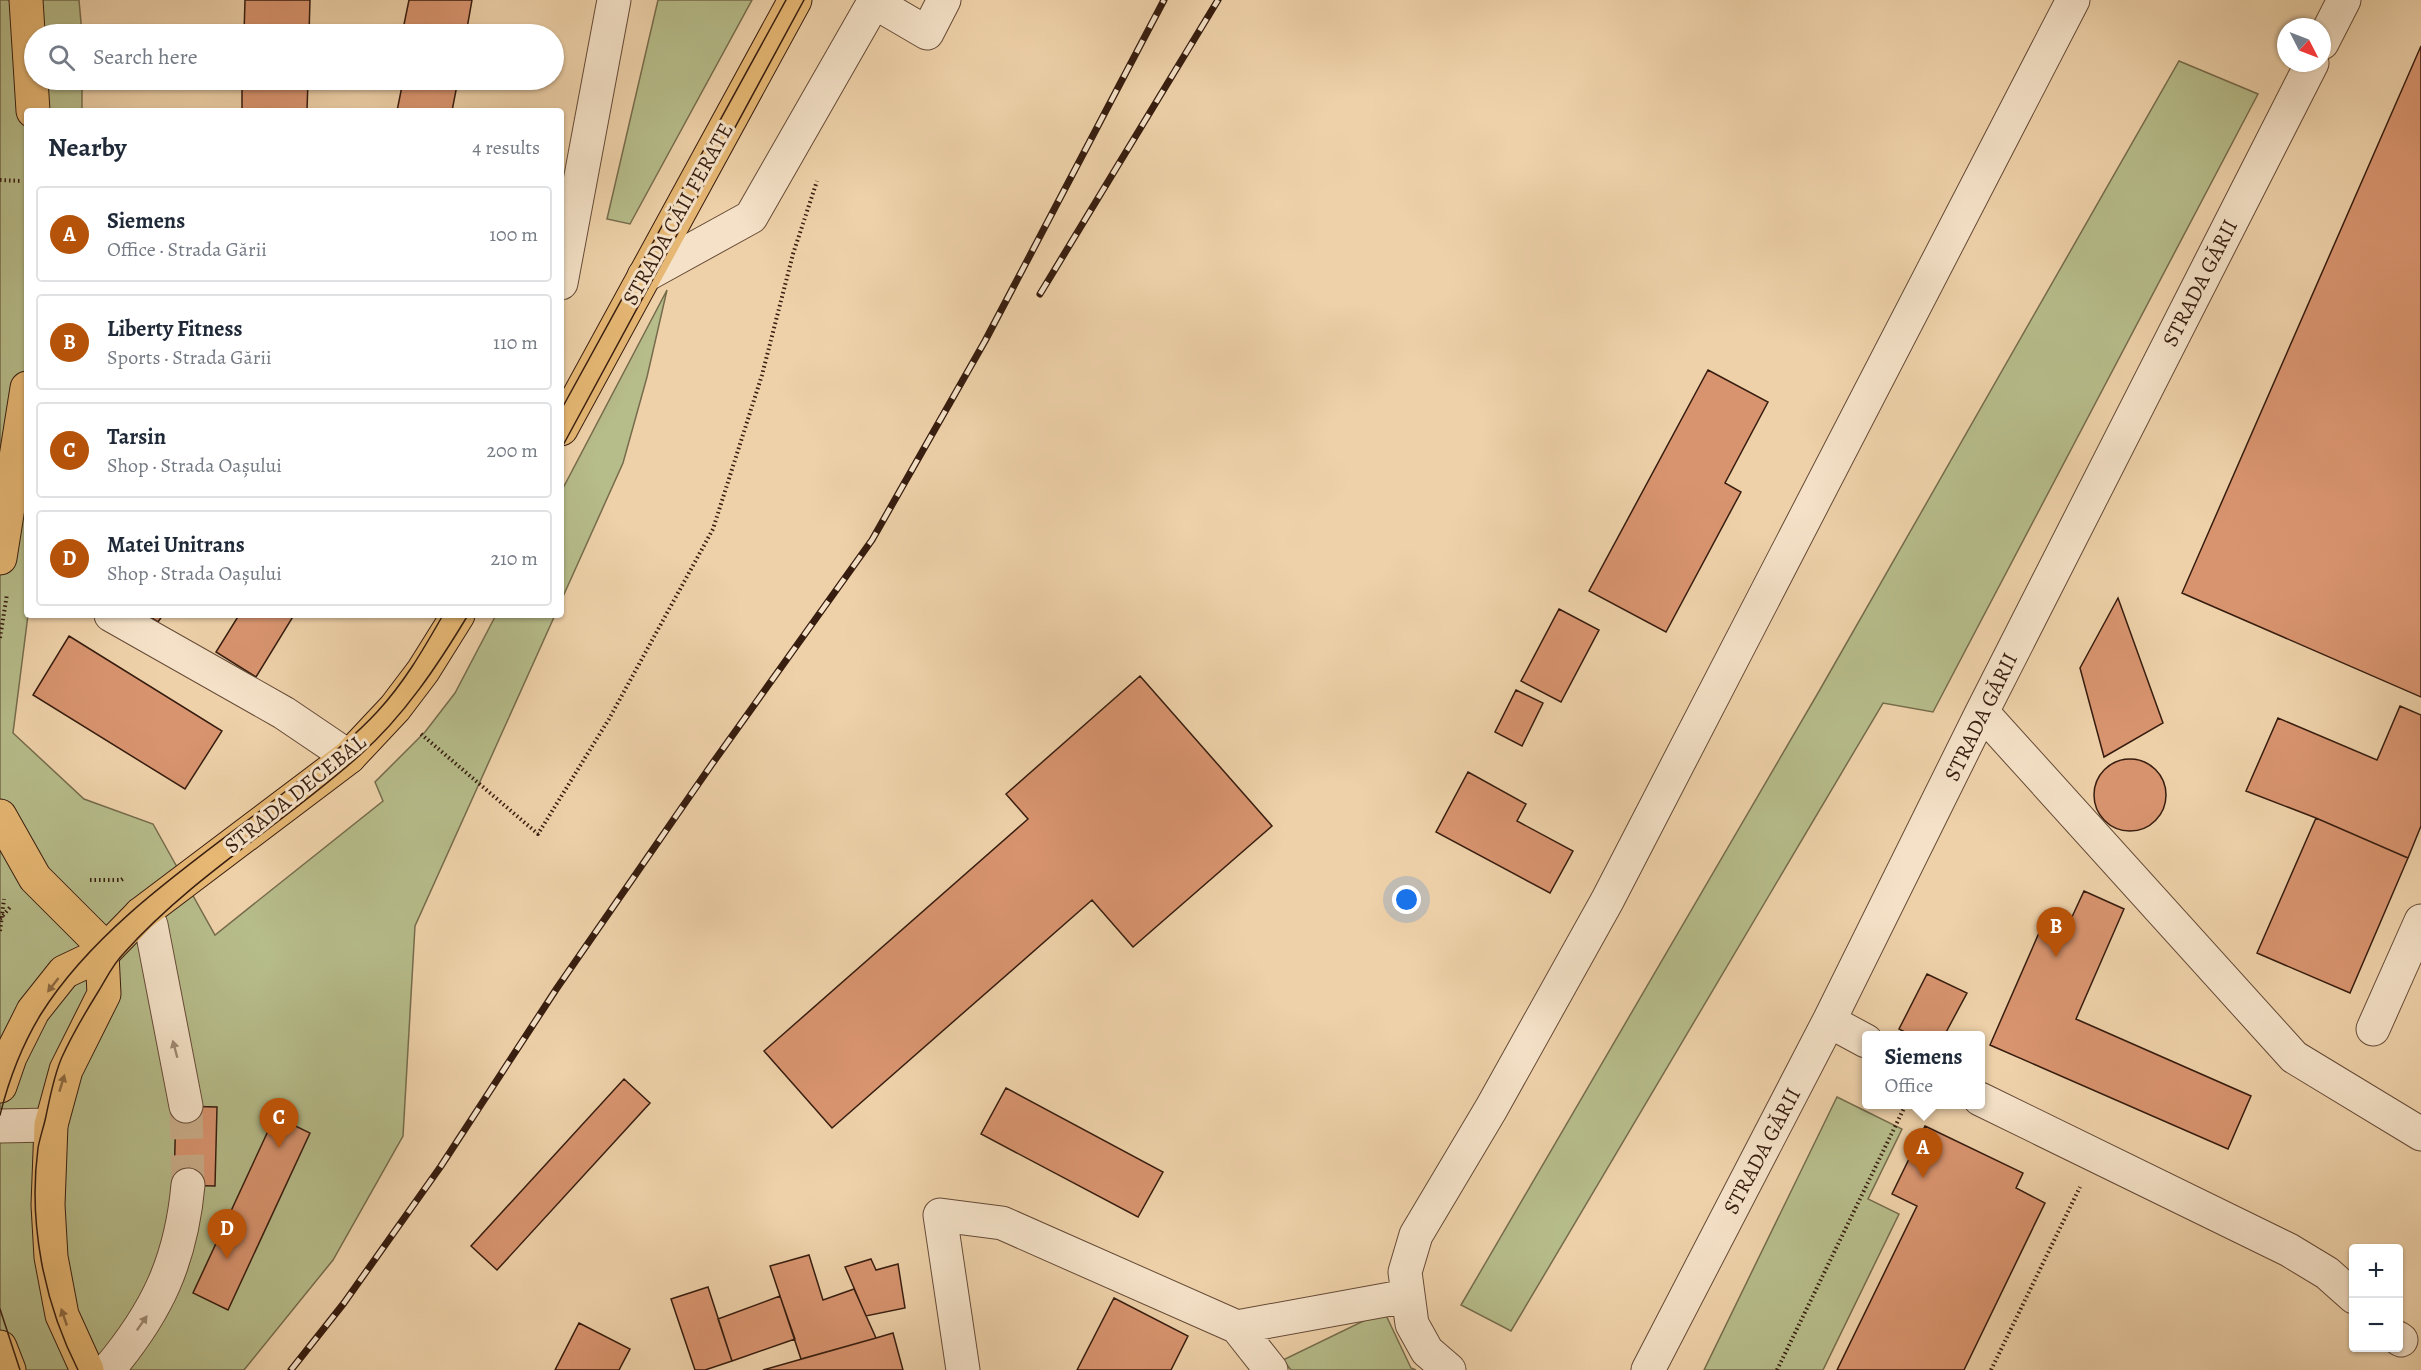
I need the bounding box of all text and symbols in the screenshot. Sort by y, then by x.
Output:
north arrow [2277,18,2331,72]
search box [24,24,564,90]
icon: search [45,41,78,74]
text: Search here [93,42,198,72]
street label: STRADA CĂII FERATE [615,117,741,311]
text: Nearby [48,130,127,165]
text: 4 results [472,134,540,161]
text: Siemens [107,206,185,236]
street label: STRADA GĂRII [2155,214,2245,352]
text: A [63,221,76,248]
text: 100 m [489,221,538,248]
text: Office · Strada Gării [107,236,267,263]
text: Liberty Fitness [107,314,242,344]
text: B [63,329,76,356]
text: 110 m [493,329,538,356]
text: Sports · Strada Gării [107,344,272,371]
text: Tarsin [107,422,166,452]
text: C [63,437,76,464]
text: 200 m [487,437,538,464]
text: Shop · Strada Oașului [107,452,282,479]
text: Matei Unitrans [107,530,245,560]
text: D [63,545,76,572]
text: 210 m [490,545,538,572]
text: Shop · Strada Oașului [107,560,282,587]
street label: STRADA GĂRII [1937,648,2025,786]
street label: STRADA DECEBAL [218,727,373,861]
your location [1392,885,1421,914]
pin: B [2036,908,2076,957]
one-way arrow [47,977,60,993]
popup [1862,1031,1985,1109]
one-way arrow [170,1040,179,1058]
text: Siemens [1884,1042,1963,1072]
text: Office [1884,1072,1933,1099]
one-way arrow [58,1073,67,1091]
street label: STRADA GĂRII [1716,1082,1808,1220]
pin: C [260,1098,298,1148]
pin: A [1904,1128,1942,1178]
pin: D [208,1210,246,1259]
map controls [2349,1244,2403,1352]
button: + [2349,1244,2403,1298]
button: − [2349,1298,2403,1352]
one-way arrow [58,1307,68,1325]
one-way arrow [136,1315,147,1331]

